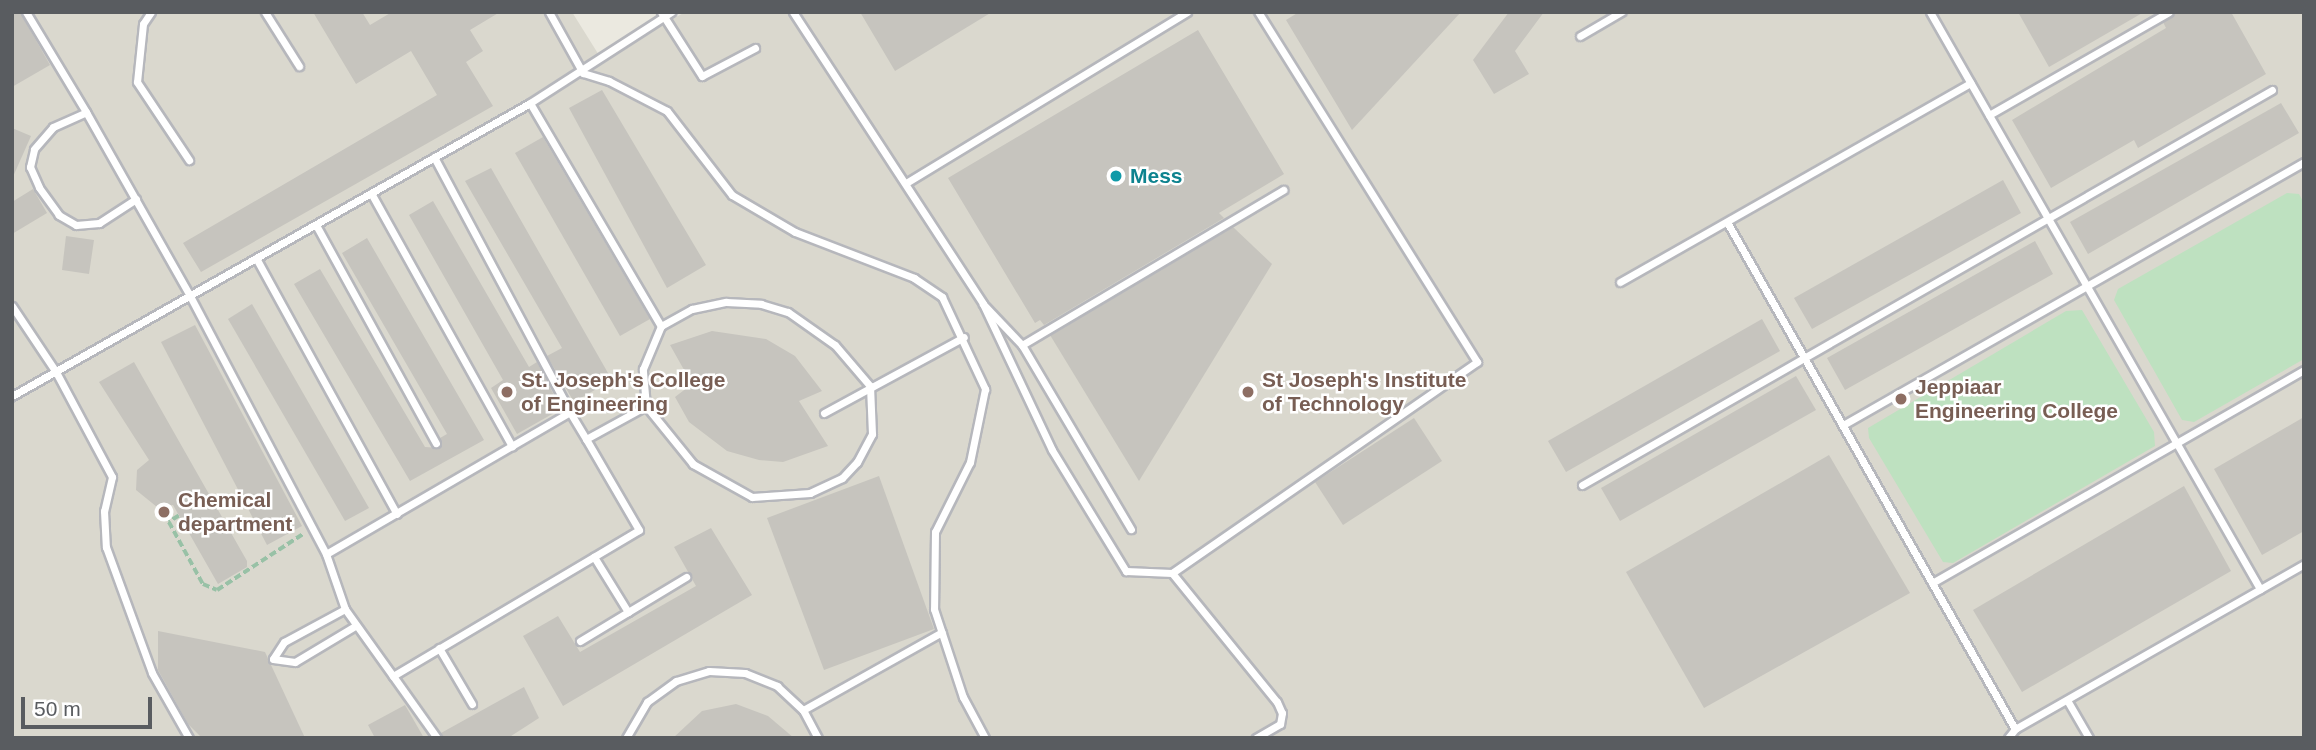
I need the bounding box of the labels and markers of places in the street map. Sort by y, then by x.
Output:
place label: Mess [1130,163,1183,189]
marker: Mess [1108,168,1124,184]
place label: St. Joseph's College of Engineering [521,367,726,417]
place label: St Joseph's Institute of Technology [1262,367,1467,417]
place label: Jeppiaar Engineering College [1915,374,2118,424]
marker: St. Joseph's College of Engineering [499,384,515,400]
marker: St Joseph's Institute of Technology [1240,384,1256,400]
marker: Jeppiaar Engineering College [1893,391,1909,407]
place label: Chemical department [178,487,292,537]
marker: Chemical department [156,504,172,520]

